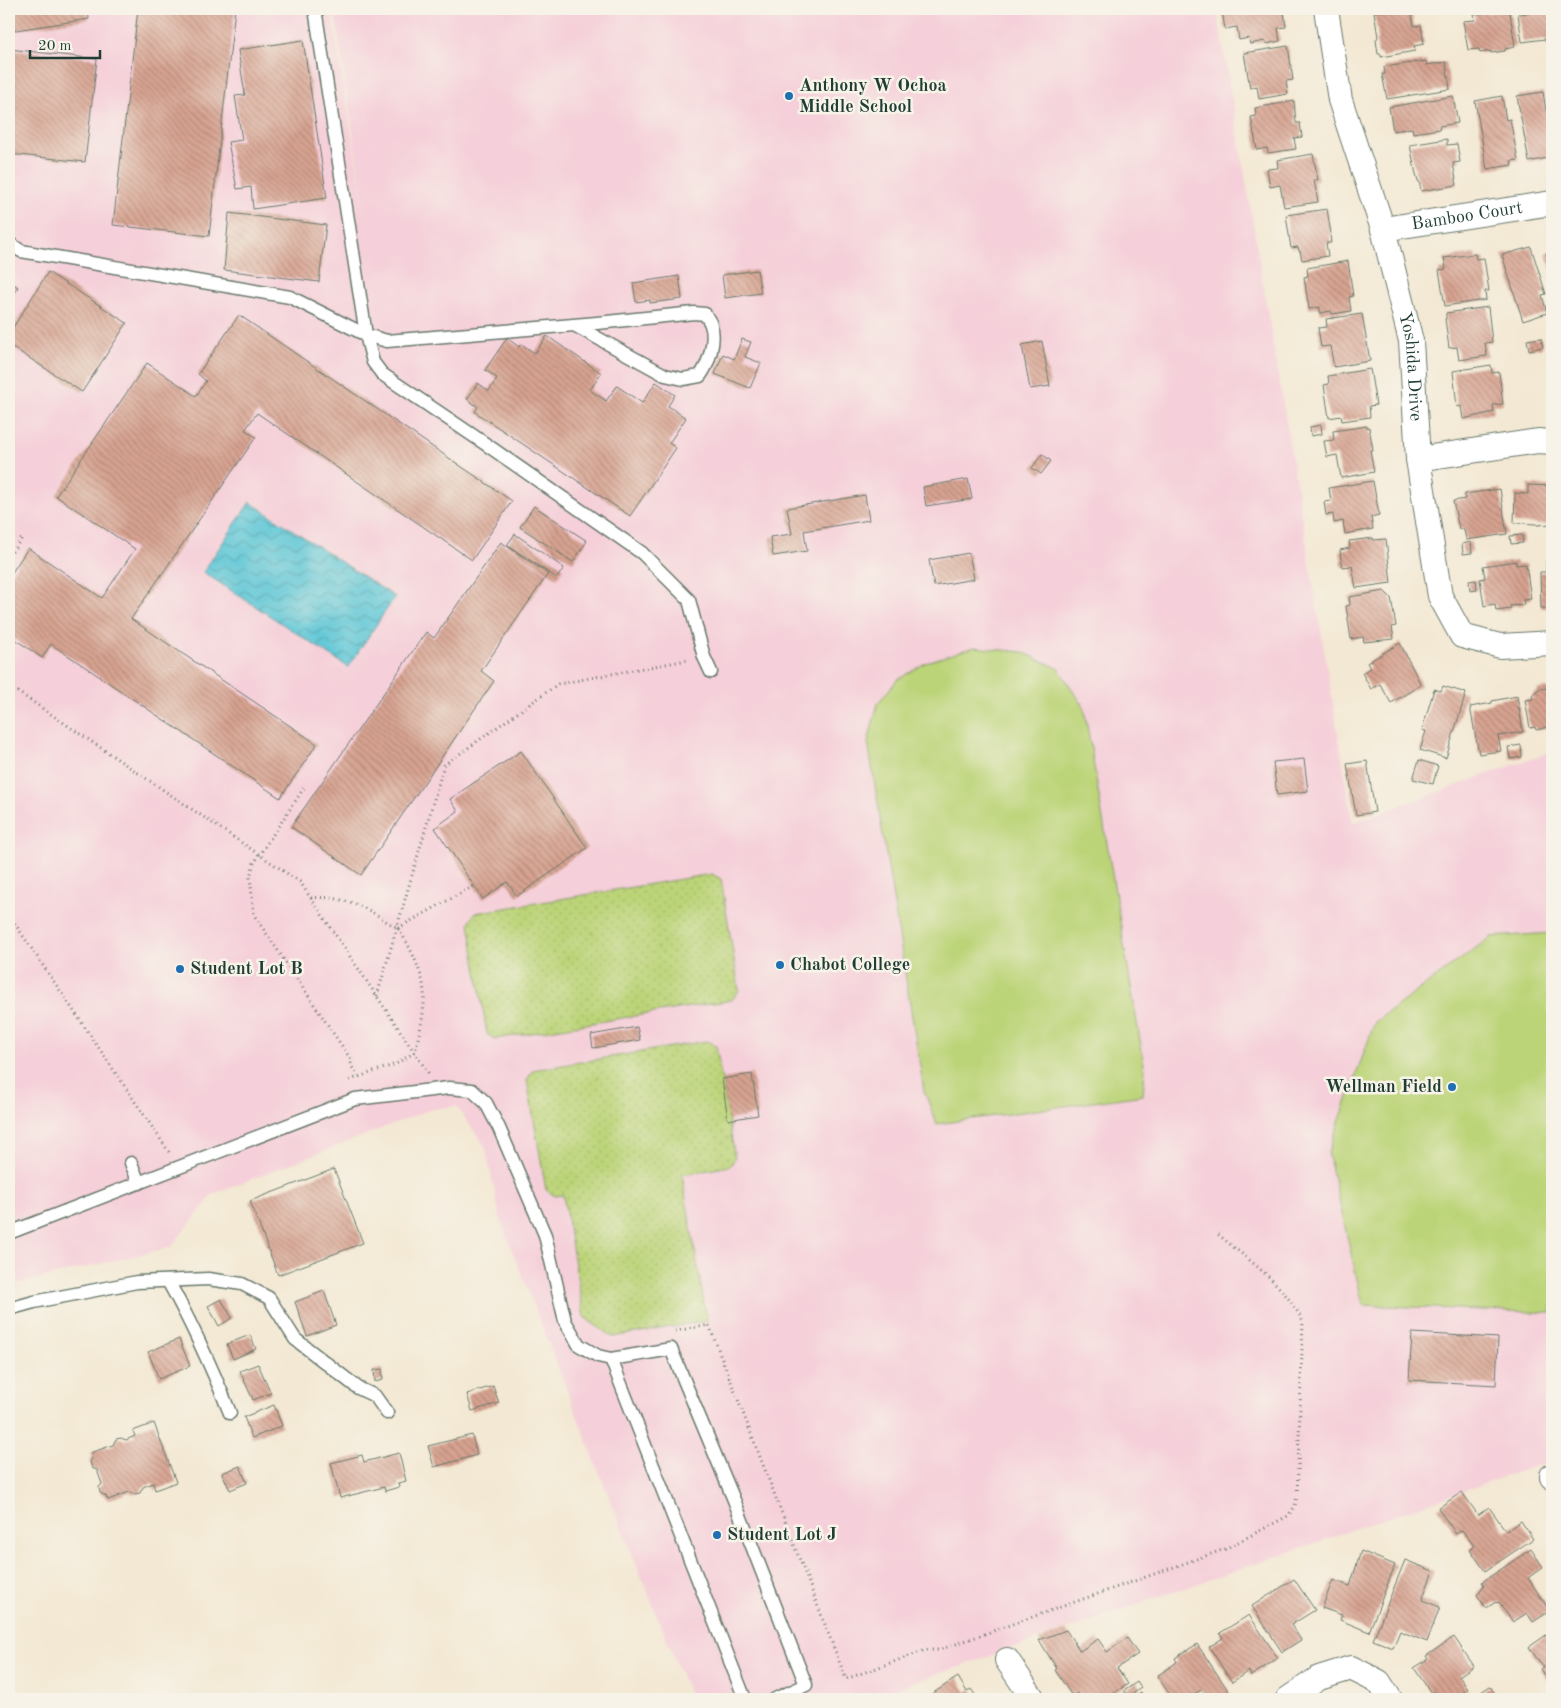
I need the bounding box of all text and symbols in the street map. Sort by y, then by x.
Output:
scale bar [30,28,100,60]
text: 20 m [38,39,72,54]
place label: Anthony W Ochoa Middle School [799,77,947,116]
marker: Anthony W Ochoa Middle School [783,90,795,102]
street label: Bamboo Court [1410,199,1524,233]
street label: Yoshida Drive [1395,310,1425,422]
place label: Chabot College [790,956,910,974]
marker: Chabot College [774,959,786,971]
place label: Student Lot B [190,960,303,978]
marker: Student Lot B [174,963,186,975]
place label: Wellman Field [1325,1078,1442,1096]
marker: Wellman Field [1446,1081,1458,1093]
place label: Student Lot J [727,1526,837,1544]
marker: Student Lot J [711,1529,723,1541]

